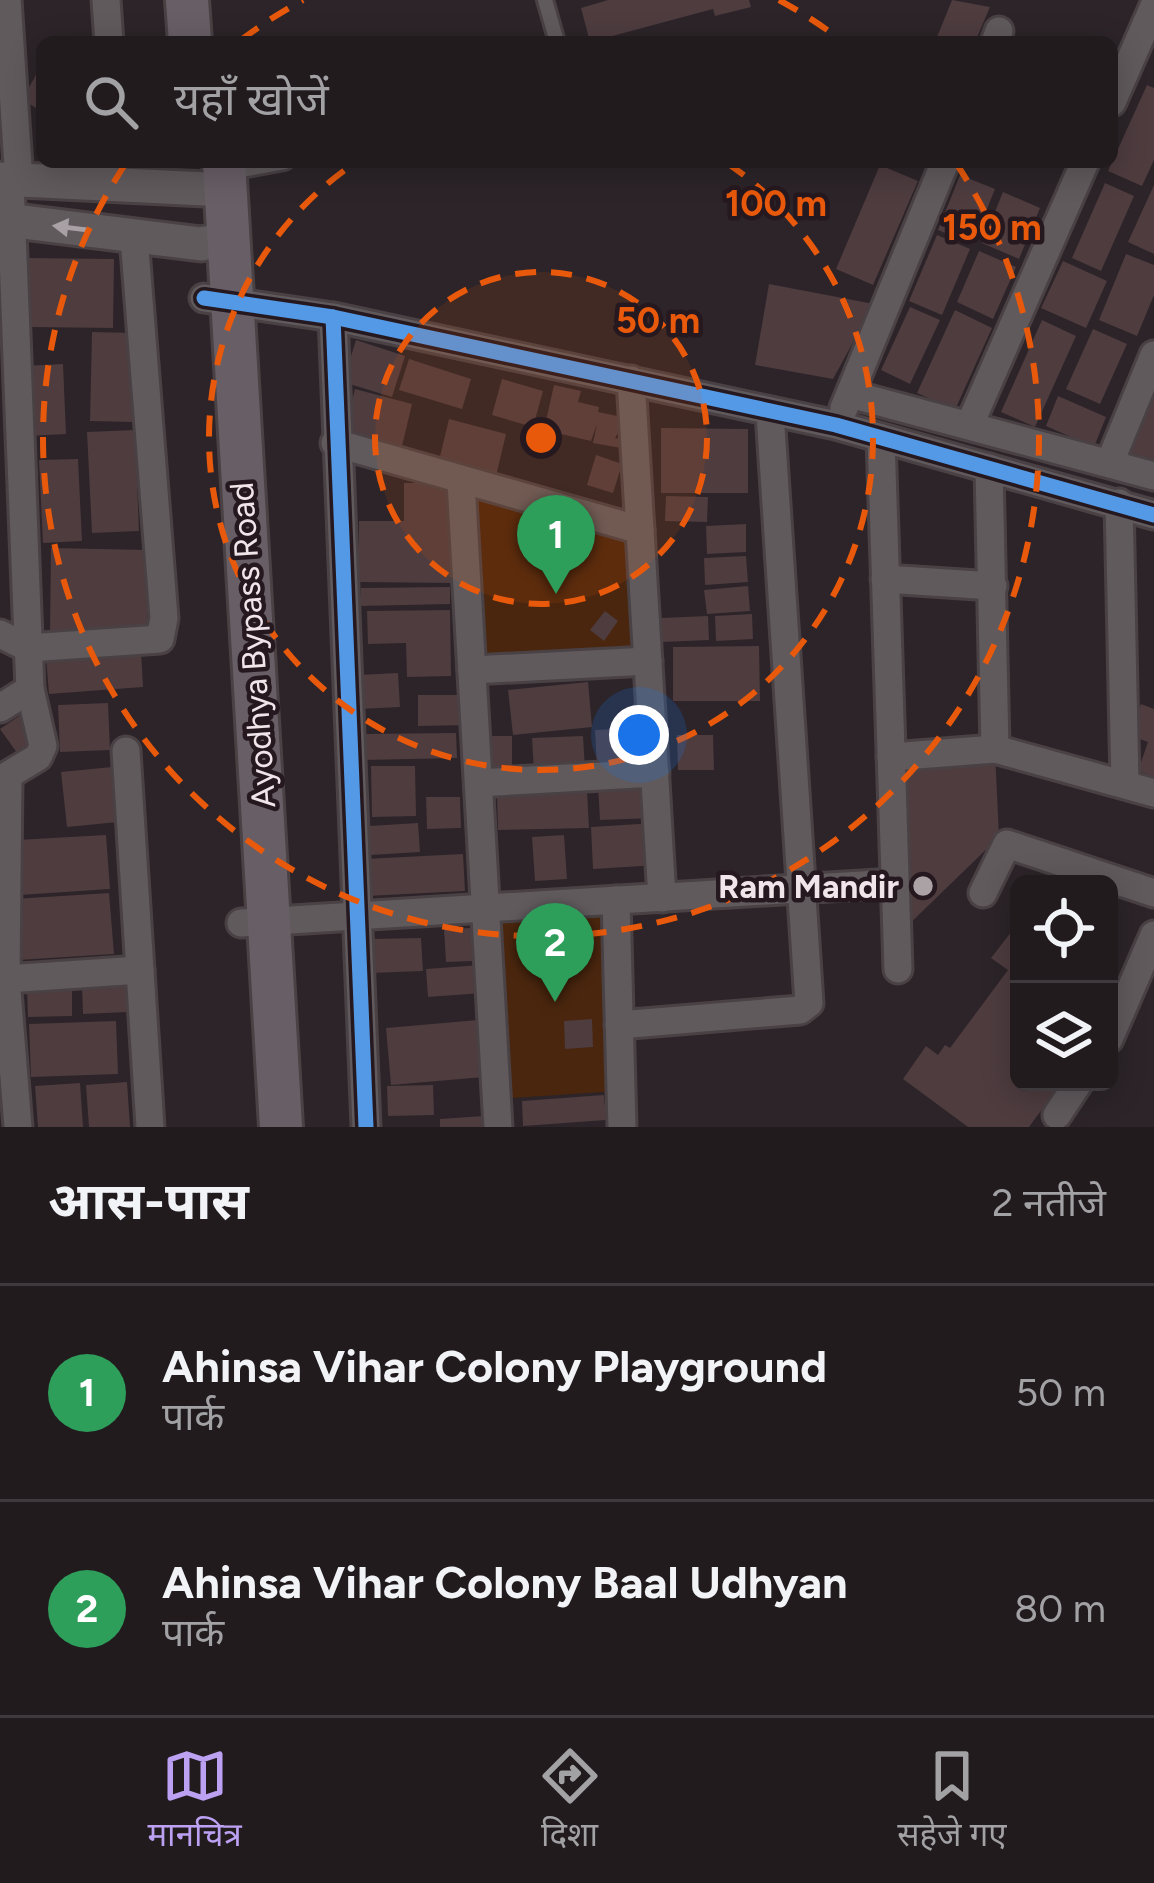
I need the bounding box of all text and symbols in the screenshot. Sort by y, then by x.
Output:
search box [36,36,1118,168]
icon: search [78,69,144,135]
text: यहाँ खोजें [174,72,329,126]
text: 100 m [725,182,827,225]
text: 150 m [942,206,1042,249]
one-way arrow [52,219,90,238]
text: 50 m [616,299,700,342]
centre of rings [520,417,562,459]
street label: Ayodhya Bypass Road [222,481,283,809]
pin: 1 [517,495,595,594]
your location [609,705,669,765]
place label: Ram Mandir [718,867,899,906]
marker: Ram Mandir [910,873,936,899]
map controls [1010,875,1118,1091]
button: locate [1010,875,1118,983]
pin: 2 [516,903,594,1002]
button: layers [1010,983,1118,1091]
text: आस-पास [48,1171,249,1232]
text: 2 नतीजे [992,1179,1106,1226]
text: Ahinsa Vihar Colony Playground [162,1339,827,1393]
text: 1 [79,1369,95,1416]
text: 50 m [1016,1369,1106,1416]
text: पार्क [162,1393,224,1440]
text: Ahinsa Vihar Colony Baal Udhyan [162,1555,848,1609]
text: 2 [76,1585,98,1632]
text: 80 m [1014,1585,1106,1632]
text: पार्क [162,1609,224,1656]
tab: मानचित्र [147,1743,242,1859]
tab: दिशा [537,1743,603,1859]
tab: सहेजे गए [897,1743,1007,1859]

